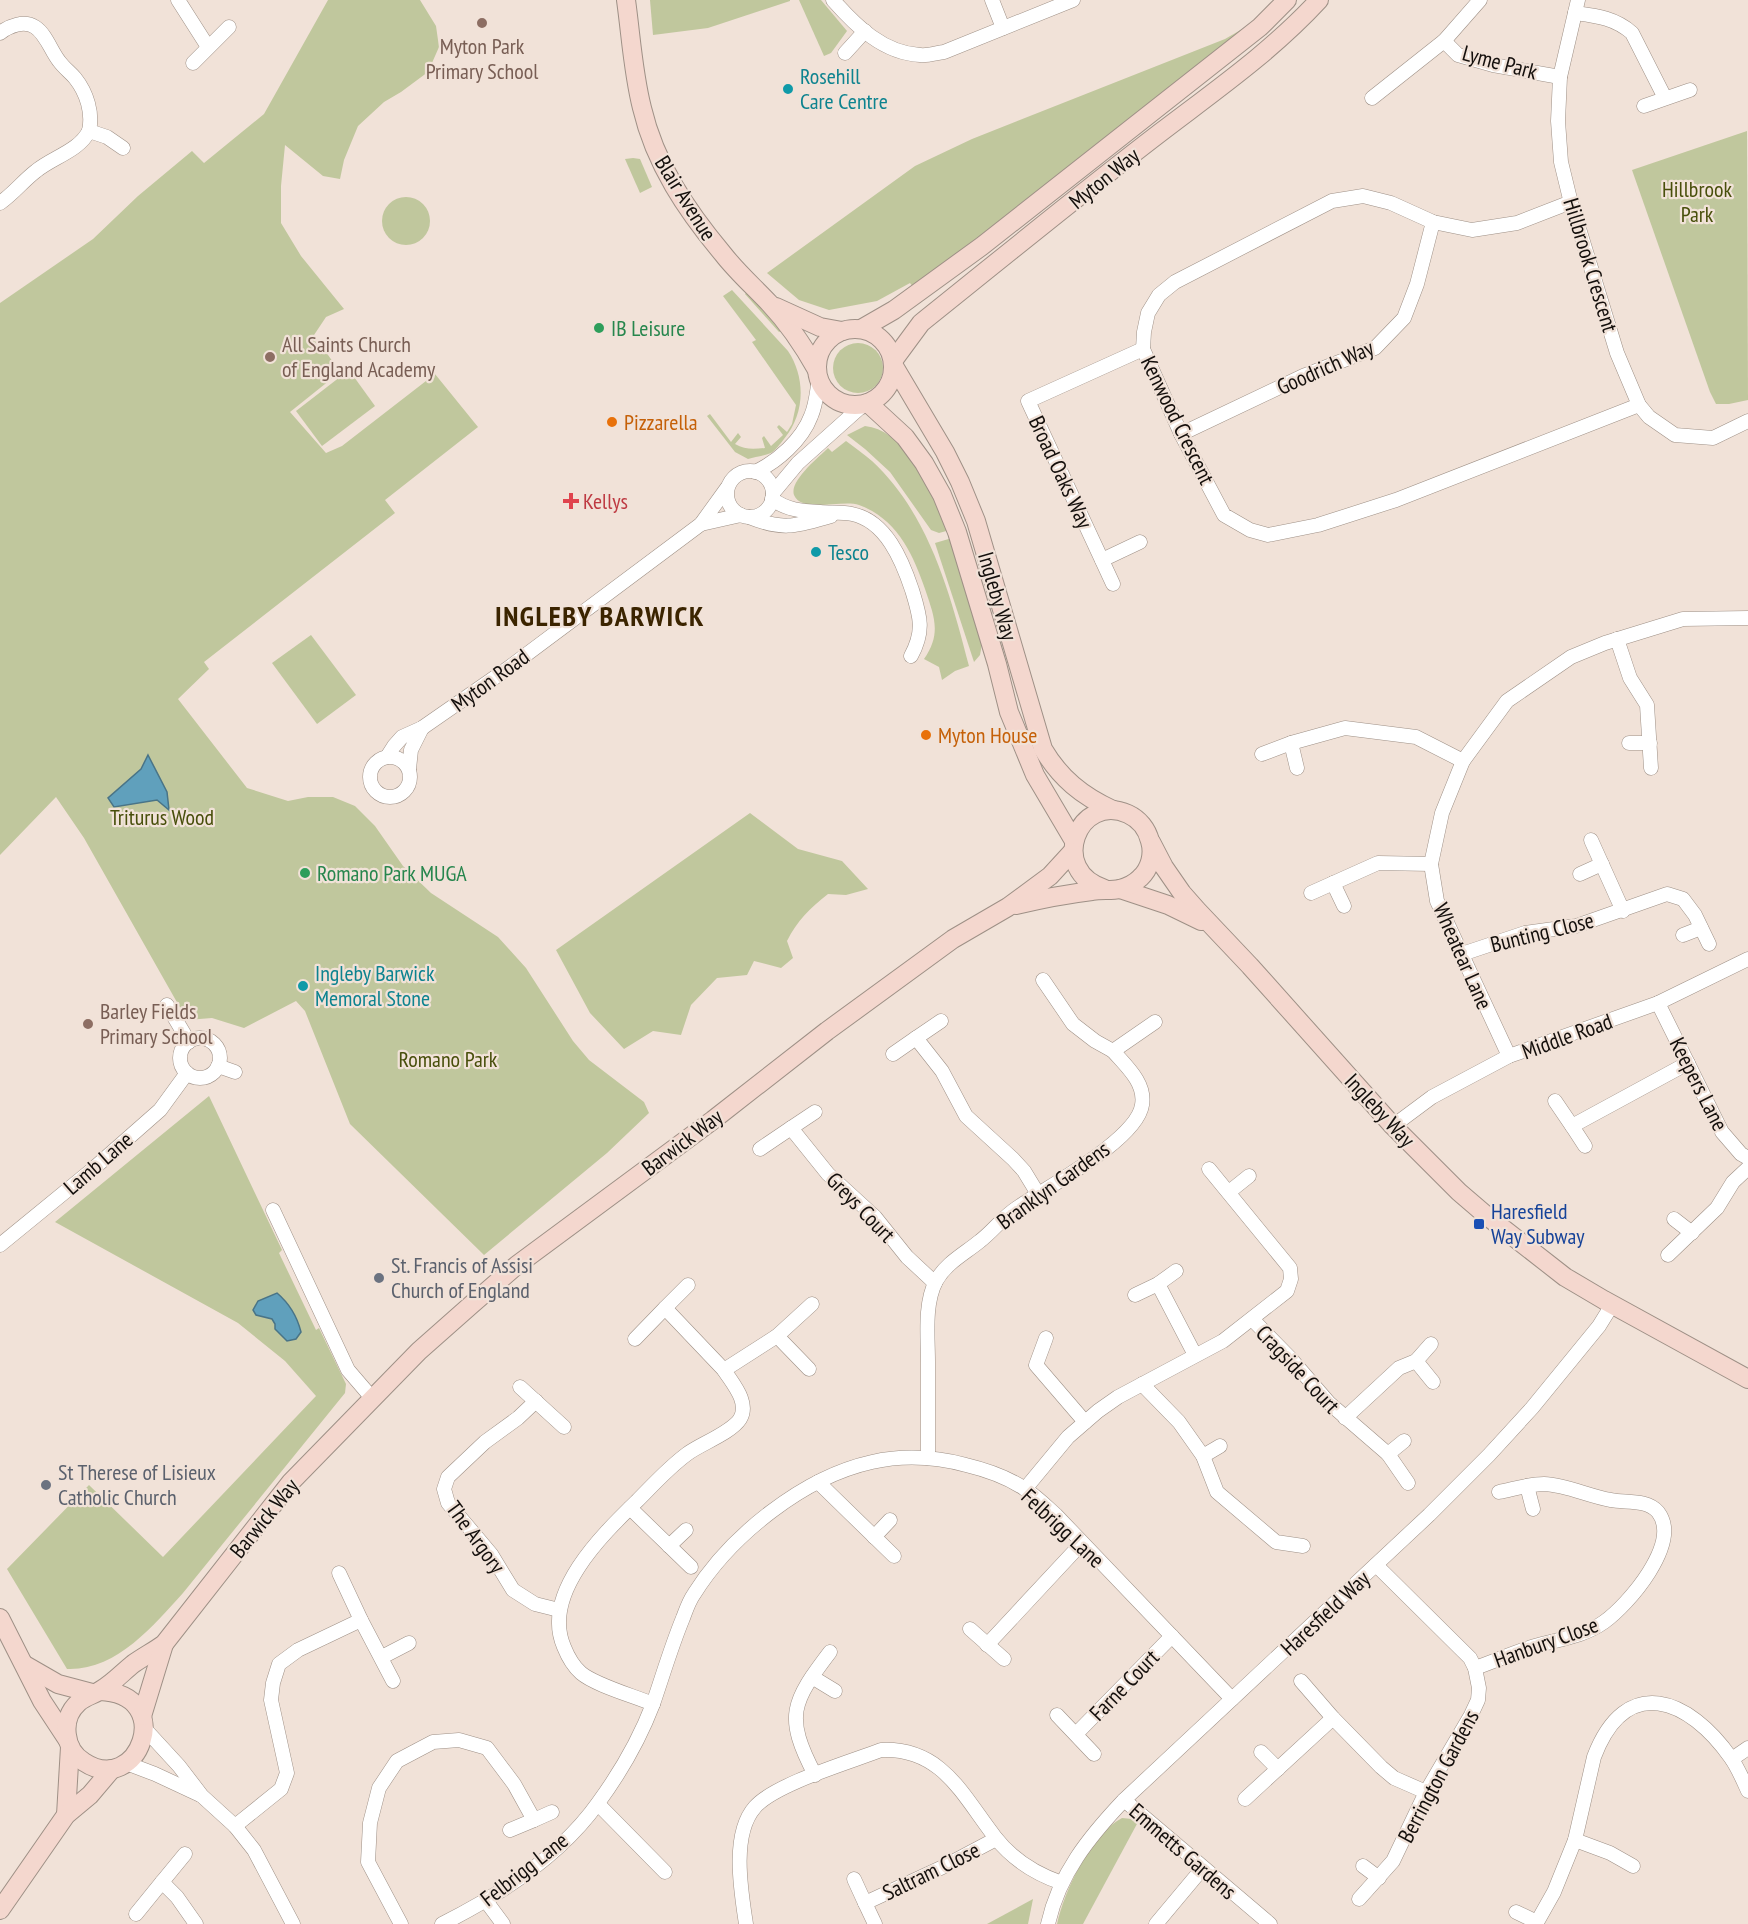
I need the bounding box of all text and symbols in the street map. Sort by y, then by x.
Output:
marker: Myton Park Primary School [475,16,489,30]
place label: Myton Park Primary School [426,32,539,85]
street label: Lyme Park [1459,39,1541,86]
place label: Rosehill Care Centre [800,62,888,115]
marker: Rosehill Care Centre [781,82,795,96]
street label: Myton Way [1063,141,1146,215]
street label: Blair Avenue [649,150,723,246]
park label: Hillbrook Park [1662,175,1732,228]
street label: Hillbrook Crescent [1557,195,1625,335]
place label: IB Leisure [611,314,685,342]
marker: IB Leisure [592,321,606,335]
place label: All Saints Church of England Academy [282,330,436,383]
street label: Goodrich Way [1272,333,1378,401]
marker: All Saints Church of England Academy [263,350,277,364]
street label: Kenwood Crescent [1135,351,1221,489]
place label: Pizzarella [624,408,698,436]
street label: Broad Oaks Way [1023,411,1100,533]
marker: Pizzarella [605,415,619,429]
place label: Kellys [583,487,628,515]
marker: Kellys [564,494,578,508]
place label: Tesco [828,538,869,566]
marker: Tesco [809,545,823,559]
street label: Ingleby Way [972,548,1024,644]
district label: INGLEBY BARWICK [495,597,705,634]
street label: Myton Road [446,642,534,718]
place label: Myton House [938,721,1037,749]
marker: Myton House [919,728,933,742]
park label: Triturus Wood [110,803,214,831]
place label: Romano Park MUGA [317,859,467,887]
marker: Romano Park MUGA [298,866,312,880]
street label: Wheatear Lane [1427,899,1499,1013]
street label: Bunting Close [1487,906,1597,958]
place label: Ingleby Barwick Memoral Stone [315,959,435,1012]
marker: Ingleby Barwick Memoral Stone [296,979,310,993]
place label: Barley Fields Primary School [100,997,214,1050]
street label: Middle Road [1518,1007,1616,1065]
marker: Barley Fields Primary School [81,1017,95,1031]
street label: Keepers Lane [1664,1033,1734,1135]
park label: Romano Park [399,1045,498,1073]
street label: Ingleby Way [1339,1067,1422,1153]
street label: Barwick Way [636,1102,729,1182]
street label: Lamb Lane [58,1125,138,1201]
street label: Branklyn Gardens [991,1135,1115,1235]
street label: Greys Court [821,1166,901,1248]
place label: Haresfield Way Subway [1491,1197,1585,1250]
marker: Haresfield Way Subway [1472,1217,1486,1231]
place label: St. Francis of Assisi Church of England [391,1251,533,1304]
marker: St. Francis of Assisi Church of England [372,1271,386,1285]
street label: Cragside Court [1250,1319,1346,1419]
place label: St Therese of Lisieux Catholic Church [58,1458,216,1511]
street label: Barwick Way [223,1472,305,1563]
marker: St Therese of Lisieux Catholic Church [39,1478,53,1492]
street label: Felbrigg Lane [1016,1482,1110,1574]
street label: The Argory [440,1495,512,1579]
street label: Haresfield Way [1275,1564,1376,1661]
street label: Hanbury Close [1490,1610,1602,1674]
street label: Farne Court [1083,1643,1165,1727]
street label: Berrington Gardens [1391,1705,1485,1847]
street label: Emmetts Gardens [1124,1797,1242,1905]
street label: Felbrigg Lane [475,1826,573,1912]
street label: Saltram Close [878,1836,984,1906]

